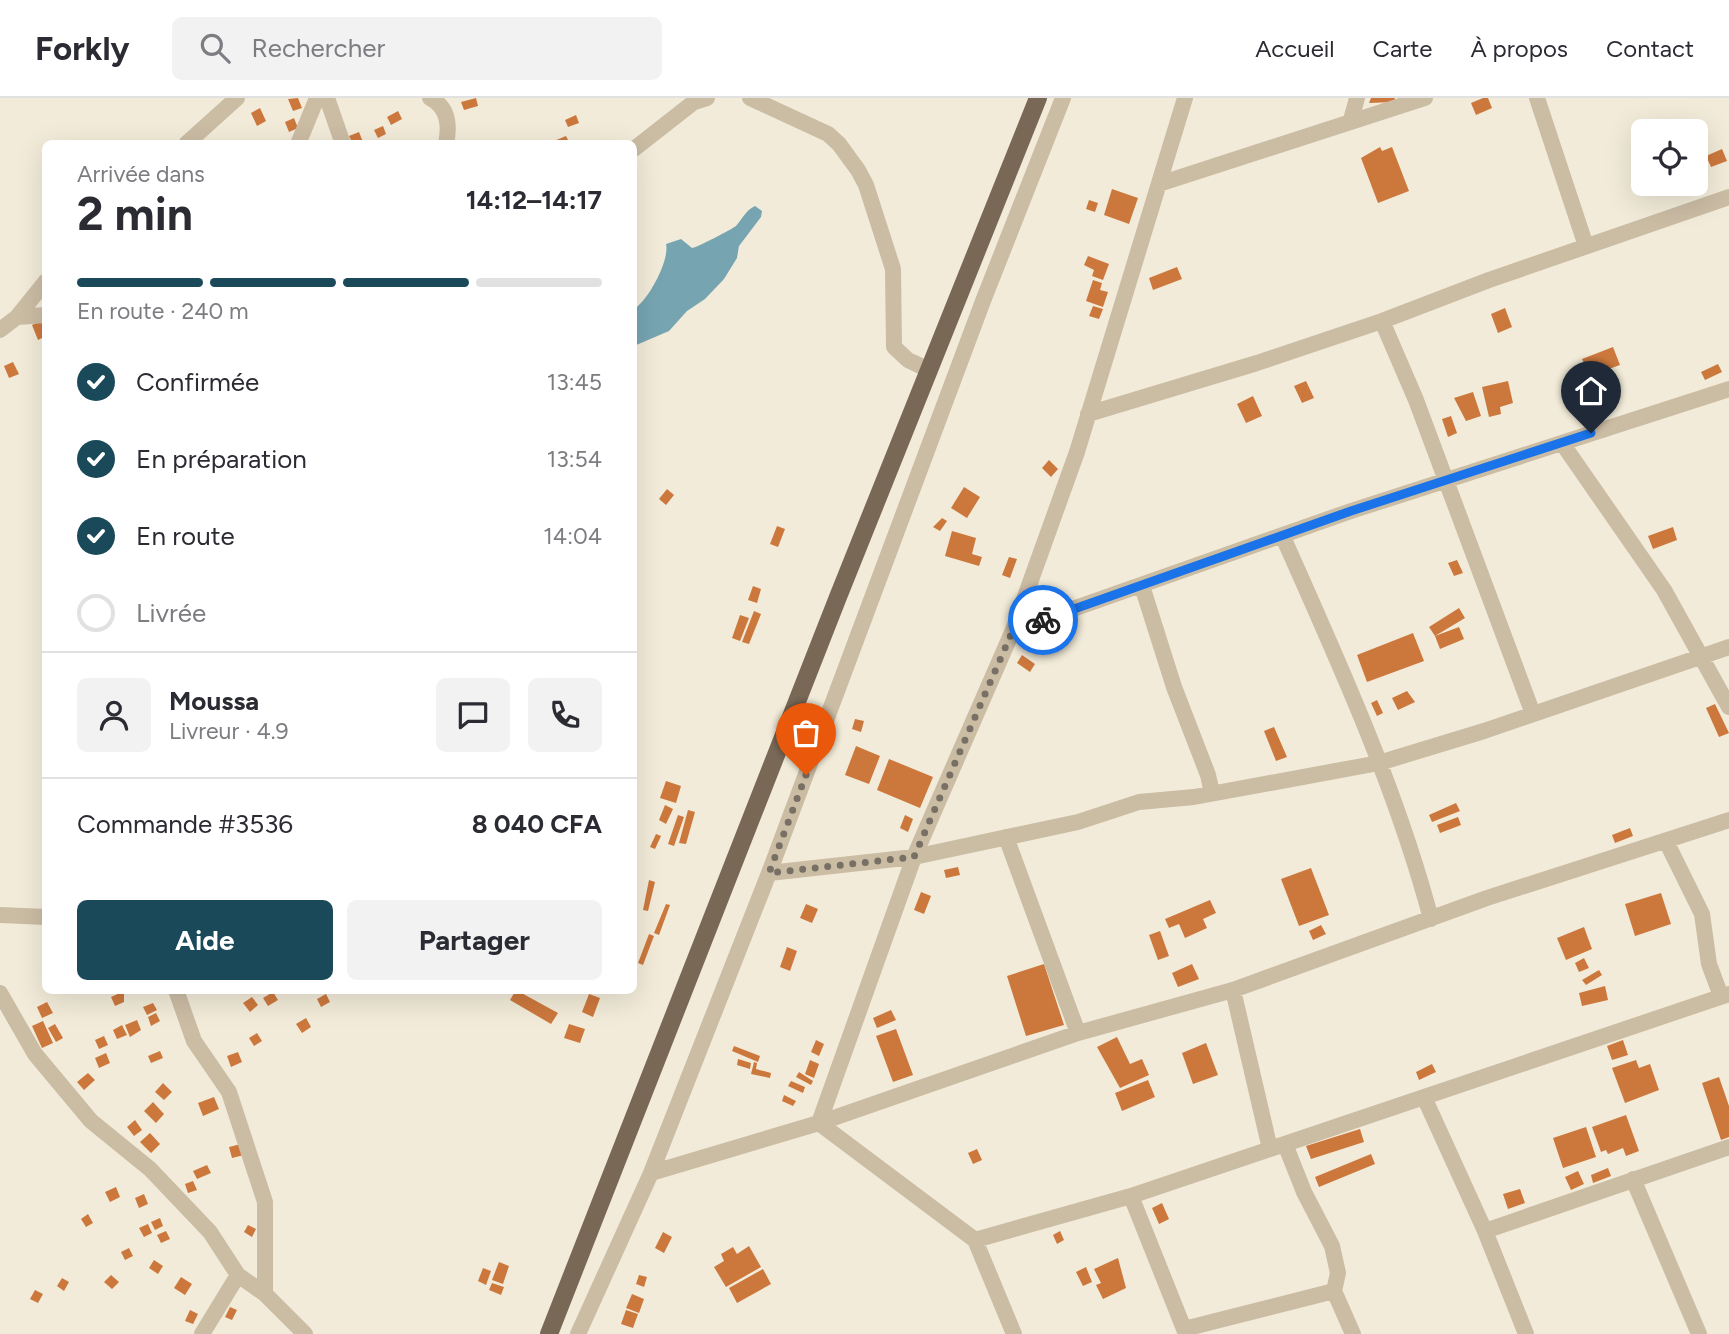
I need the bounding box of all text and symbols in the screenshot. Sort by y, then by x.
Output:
search box [172,17,662,80]
text: Forkly [35,29,130,68]
icon: search [196,29,234,67]
text: Rechercher [252,32,385,64]
text: Accueil [1255,34,1335,63]
text: Carte [1373,34,1432,63]
text: À propos [1470,34,1568,63]
text: Contact [1606,34,1694,63]
map controls [1631,119,1708,196]
button: locate [1631,119,1708,196]
text: Arrivée dans [77,160,205,188]
text: 14:12–14:17 [466,184,602,216]
text: 2 min [77,186,193,242]
text: En route · 240 m [77,297,249,325]
pin [1561,361,1621,433]
icon: check [77,363,115,401]
text: Confirmée [136,366,259,398]
text: 13:45 [547,368,602,396]
icon: home [1572,372,1610,410]
icon: check [77,440,115,478]
text: En préparation [136,443,307,475]
text: 13:54 [547,445,602,473]
icon: check [77,517,115,555]
text: En route [136,520,235,552]
text: 14:04 [543,522,602,550]
courier [1008,585,1078,655]
text: Livrée [136,597,206,629]
icon: bike [1024,601,1062,639]
button: person [77,678,151,752]
button: chat [436,678,510,752]
button: phone [528,678,602,752]
text: Moussa [169,685,259,717]
pin [776,703,836,775]
icon: bag [787,714,825,752]
text: Livreur · 4.9 [169,717,289,745]
text: Commande #3536 [77,808,293,840]
text: 8 040 CFA [472,808,602,840]
button: Aide [77,900,333,980]
button: Partager [347,900,602,980]

